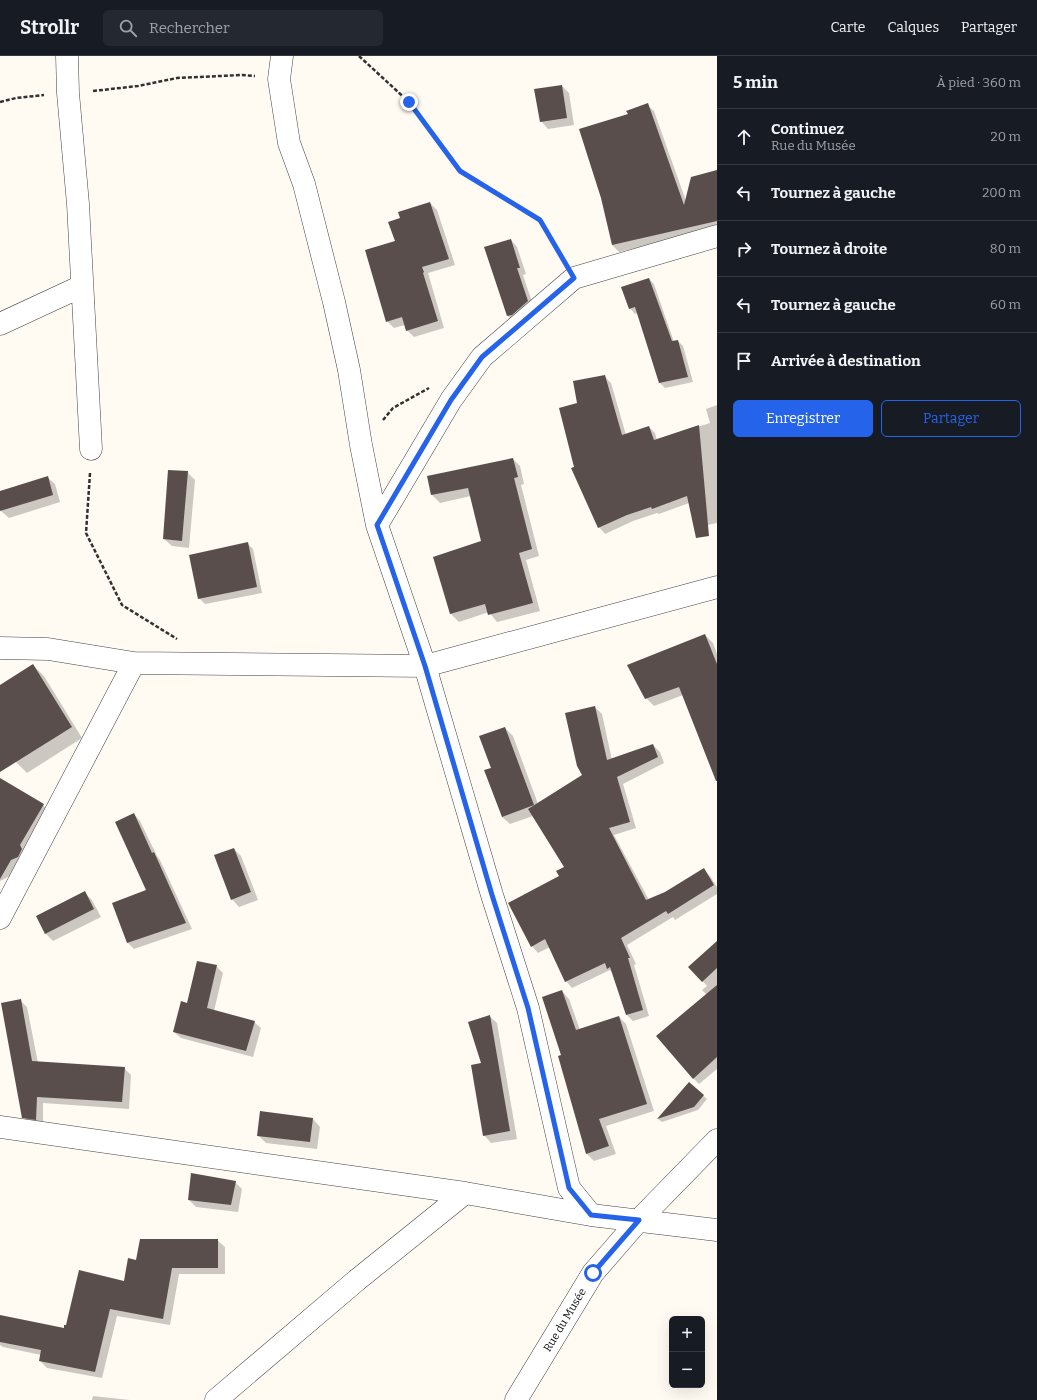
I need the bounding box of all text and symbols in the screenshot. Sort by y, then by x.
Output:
search box [103,10,383,46]
text: Strollr [20,16,79,39]
icon: search [117,17,139,39]
text: Rechercher [149,19,230,37]
text: Carte [830,19,866,36]
text: Calques [888,19,939,36]
text: Partager [961,19,1017,36]
text: 5 min [733,72,778,93]
text: À pied · 360 m [936,75,1021,90]
route end [400,93,418,111]
text: Continuez [771,120,844,138]
icon: ahead [733,126,755,148]
text: 20 m [991,129,1021,144]
text: Rue du Musée [771,138,856,153]
icon: left [733,182,755,204]
text: Tournez à gauche [771,184,896,202]
text: 200 m [982,185,1021,200]
icon: right [733,238,755,260]
text: Tournez à droite [771,240,887,258]
text: 80 m [990,241,1021,256]
icon: left [733,294,755,316]
text: Tournez à gauche [771,296,896,314]
text: 60 m [990,297,1021,312]
icon: arrive [733,350,755,372]
text: Arrivée à destination [771,352,921,370]
button: Enregistrer [733,400,873,437]
button: Partager [881,400,1021,437]
route start [584,1264,602,1282]
street label: Rue du Musée [541,1286,589,1354]
map controls [669,1316,705,1388]
button: + [669,1316,705,1352]
button: − [669,1352,705,1388]

